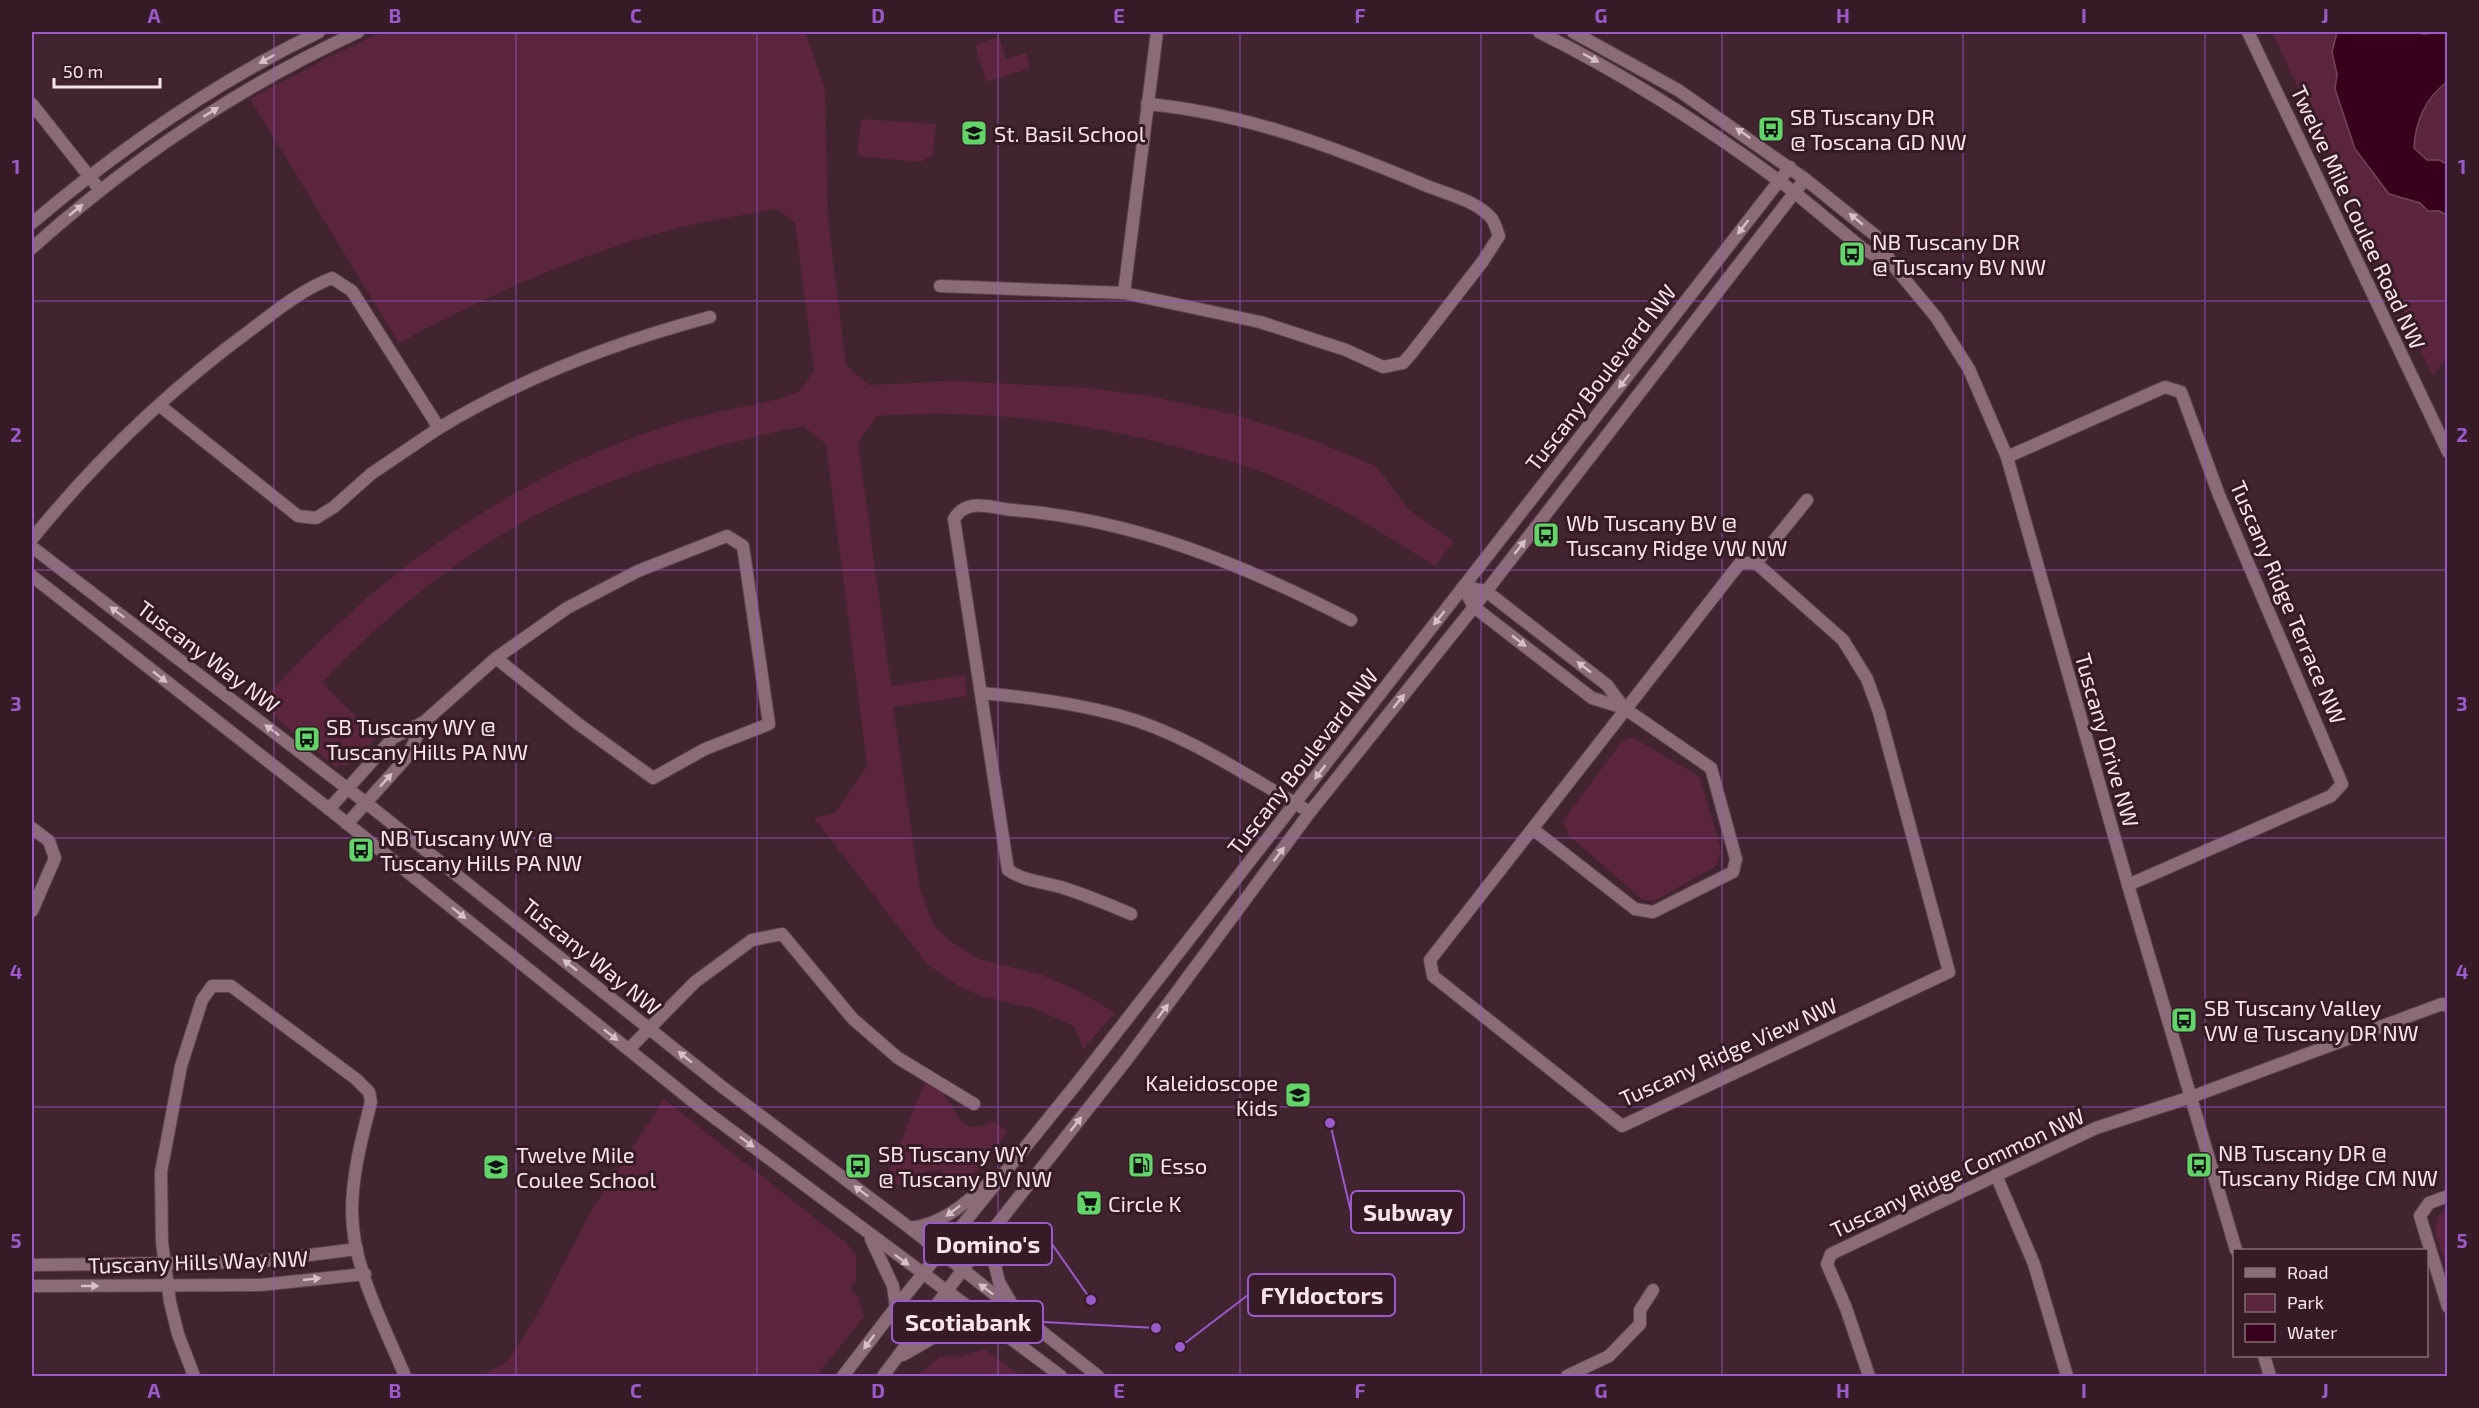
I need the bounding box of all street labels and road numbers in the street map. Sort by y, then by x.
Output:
street label: Twelve Mile Coulee Road NW [2286,81,2432,353]
street label: Tuscany Boulevard NW [1519,279,1681,475]
street label: Tuscany Ridge Terrace NW [2226,476,2352,728]
street label: Tuscany Way NW [133,594,285,718]
street label: Tuscany Drive NW [2071,650,2145,830]
street label: Tuscany Boulevard NW [1221,663,1383,859]
street label: Tuscany Way NW [517,892,667,1020]
street label: Tuscany Ridge View NW [1615,991,1841,1111]
street label: Tuscany Ridge Common NW [1826,1102,2088,1242]
street label: Tuscany Hills Way NW [87,1244,309,1278]

